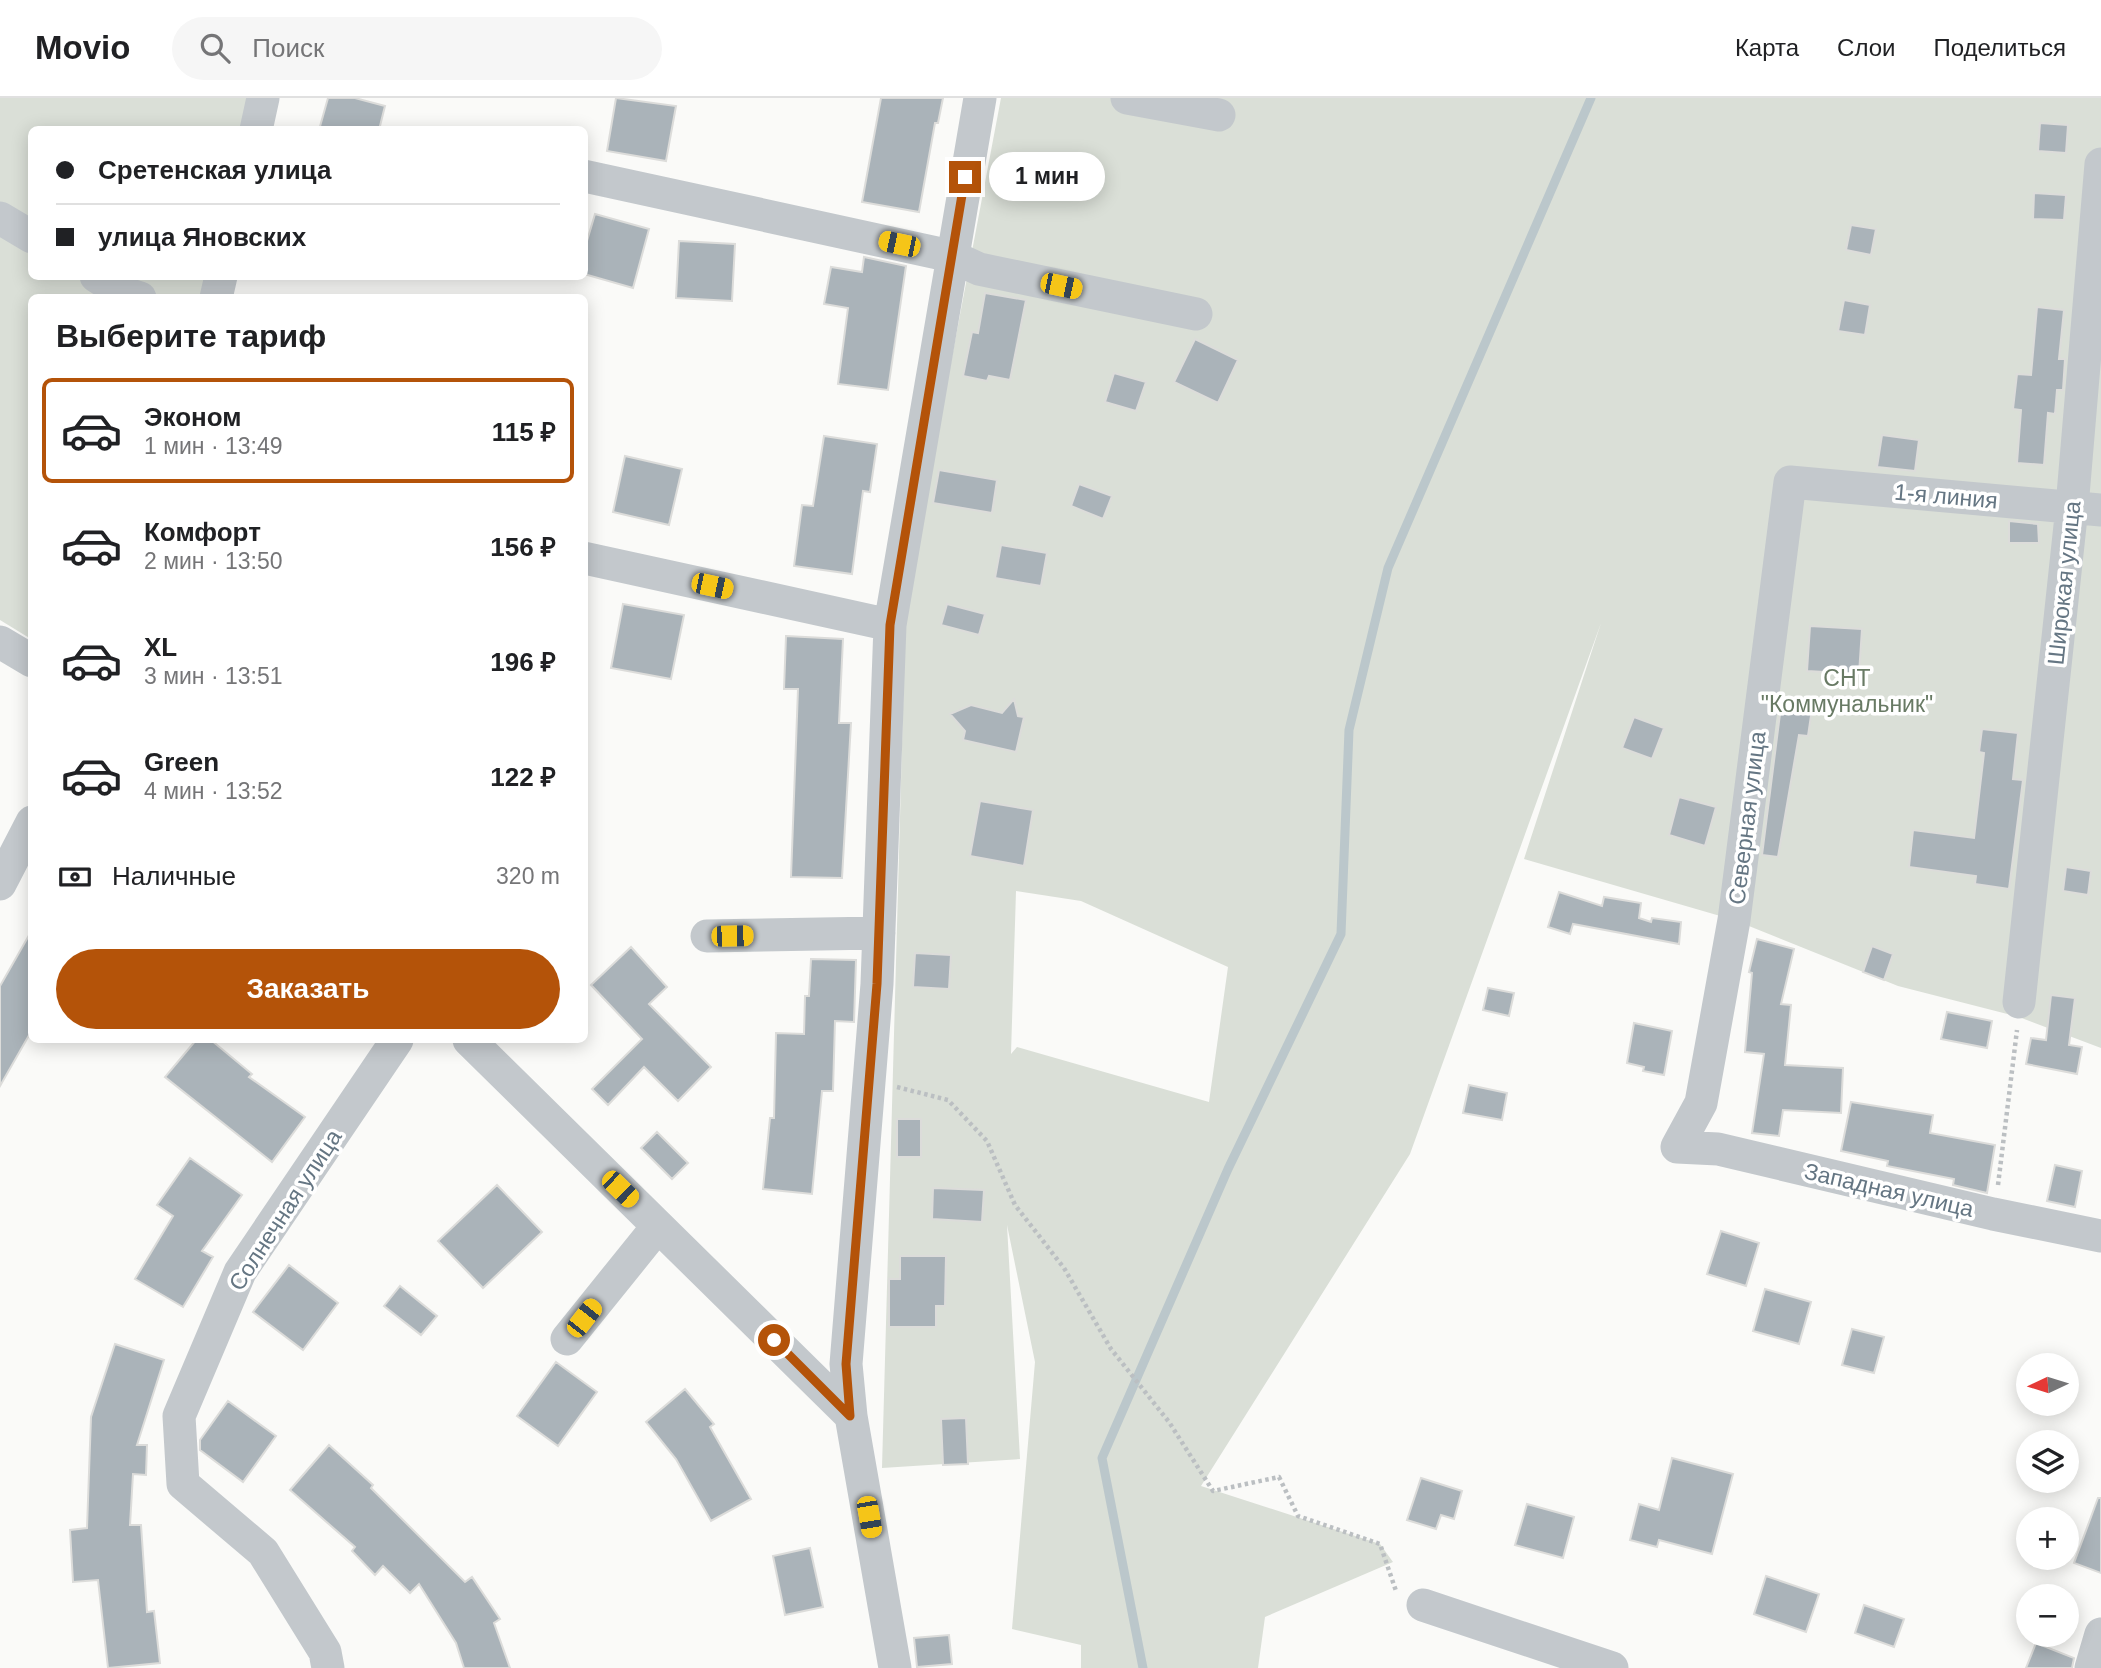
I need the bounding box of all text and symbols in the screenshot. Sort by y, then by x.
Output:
search box [172,17,662,80]
text: Movio [35,29,130,66]
icon: search [196,29,234,67]
text: Поиск [252,33,324,63]
text: Карта [1735,34,1799,61]
text: Слои [1837,34,1895,61]
text: Поделиться [1933,34,2066,61]
callout: 1 мин [990,153,1105,202]
text: Сретенская улица [98,155,331,185]
route end [949,161,981,193]
text: 1 мин [1015,163,1079,189]
text: улица Яновских [98,222,306,252]
car [877,229,922,259]
car [1039,271,1084,301]
text: Выберите тариф [56,318,326,354]
icon: car [60,399,123,462]
text: Эконом [144,402,242,432]
text: 115 ₽ [492,417,556,447]
text: 1 мин · 13:49 [144,433,283,459]
street label: 1-я линия [1893,479,1999,513]
street label: Широкая улица [2042,499,2086,666]
icon: car [60,514,123,577]
text: Комфорт [144,517,261,547]
text: 156 ₽ [490,532,556,562]
text: 2 мин · 13:50 [144,548,283,574]
car [690,571,735,601]
icon: car [60,629,123,692]
text: XL [144,632,177,662]
text: 196 ₽ [490,647,556,677]
text: 3 мин · 13:51 [144,663,283,689]
park label: СНТ "Коммунальник" [1761,665,1933,717]
street label: Северная улица [1723,730,1771,906]
icon: car [60,744,123,807]
text: Green [144,747,219,777]
text: 122 ₽ [490,762,556,792]
text: 4 мин · 13:52 [144,778,283,804]
icon: cash [56,858,94,896]
text: Наличные [112,861,236,891]
text: 320 m [496,863,560,889]
car [711,925,754,947]
button: Заказать [56,949,560,1029]
street label: Солнечная улица [223,1125,347,1295]
street label: Западная улица [1802,1158,1976,1222]
car [598,1167,643,1211]
car [563,1295,606,1341]
route start [758,1324,790,1356]
north arrow [2016,1353,2079,1416]
map controls [2016,1353,2079,1647]
button: layers [2016,1430,2079,1493]
car [856,1494,883,1540]
button: + [2016,1507,2079,1570]
button: − [2016,1584,2079,1647]

